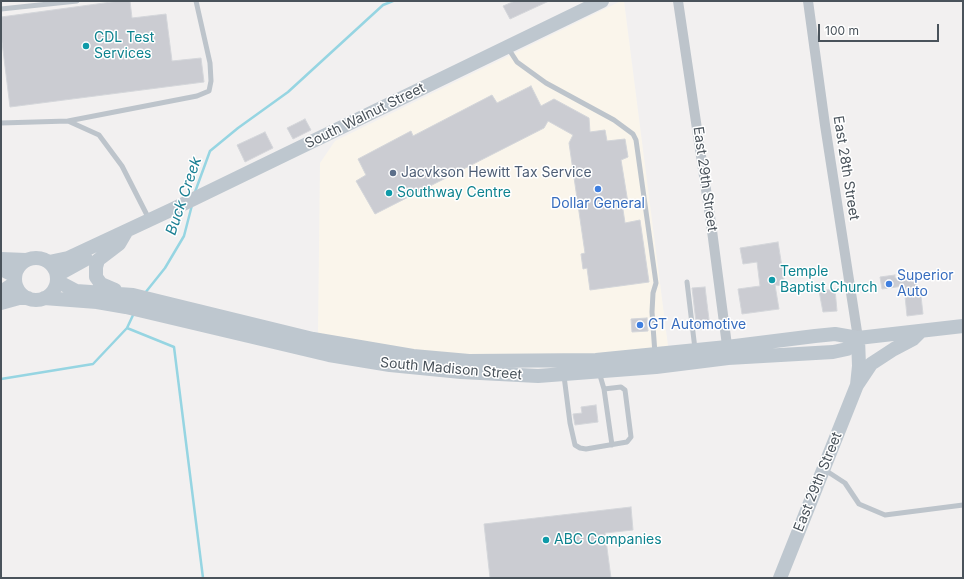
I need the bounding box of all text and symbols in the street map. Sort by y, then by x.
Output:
scale bar [820,16,941,42]
text: 100 m [825,23,859,38]
place label: CDL Test Services [94,30,154,62]
marker: CDL Test Services [81,41,91,51]
street label: South Walnut Street [302,80,428,152]
street label: East 28th Street [829,114,863,222]
street label: East 29th Street [689,125,721,233]
water label: Buck Creek [162,154,206,238]
place label: Jacvkson Hewitt Tax Service [401,165,592,181]
marker: Jacvkson Hewitt Tax Service [388,168,398,178]
marker: Dollar General [593,184,603,194]
place label: Southway Centre [397,185,511,201]
marker: Southway Centre [384,188,394,198]
place label: Dollar General [551,196,645,212]
place label: Temple Baptist Church [780,264,878,296]
place label: Superior Auto [897,268,954,300]
marker: Temple Baptist Church [767,275,777,285]
marker: Superior Auto [884,279,894,289]
place label: GT Automotive [648,317,746,333]
marker: GT Automotive [635,320,645,330]
street label: South Madison Street [379,354,523,384]
street label: East 29th Street [790,430,846,534]
place label: ABC Companies [554,532,662,548]
marker: ABC Companies [541,535,551,545]

